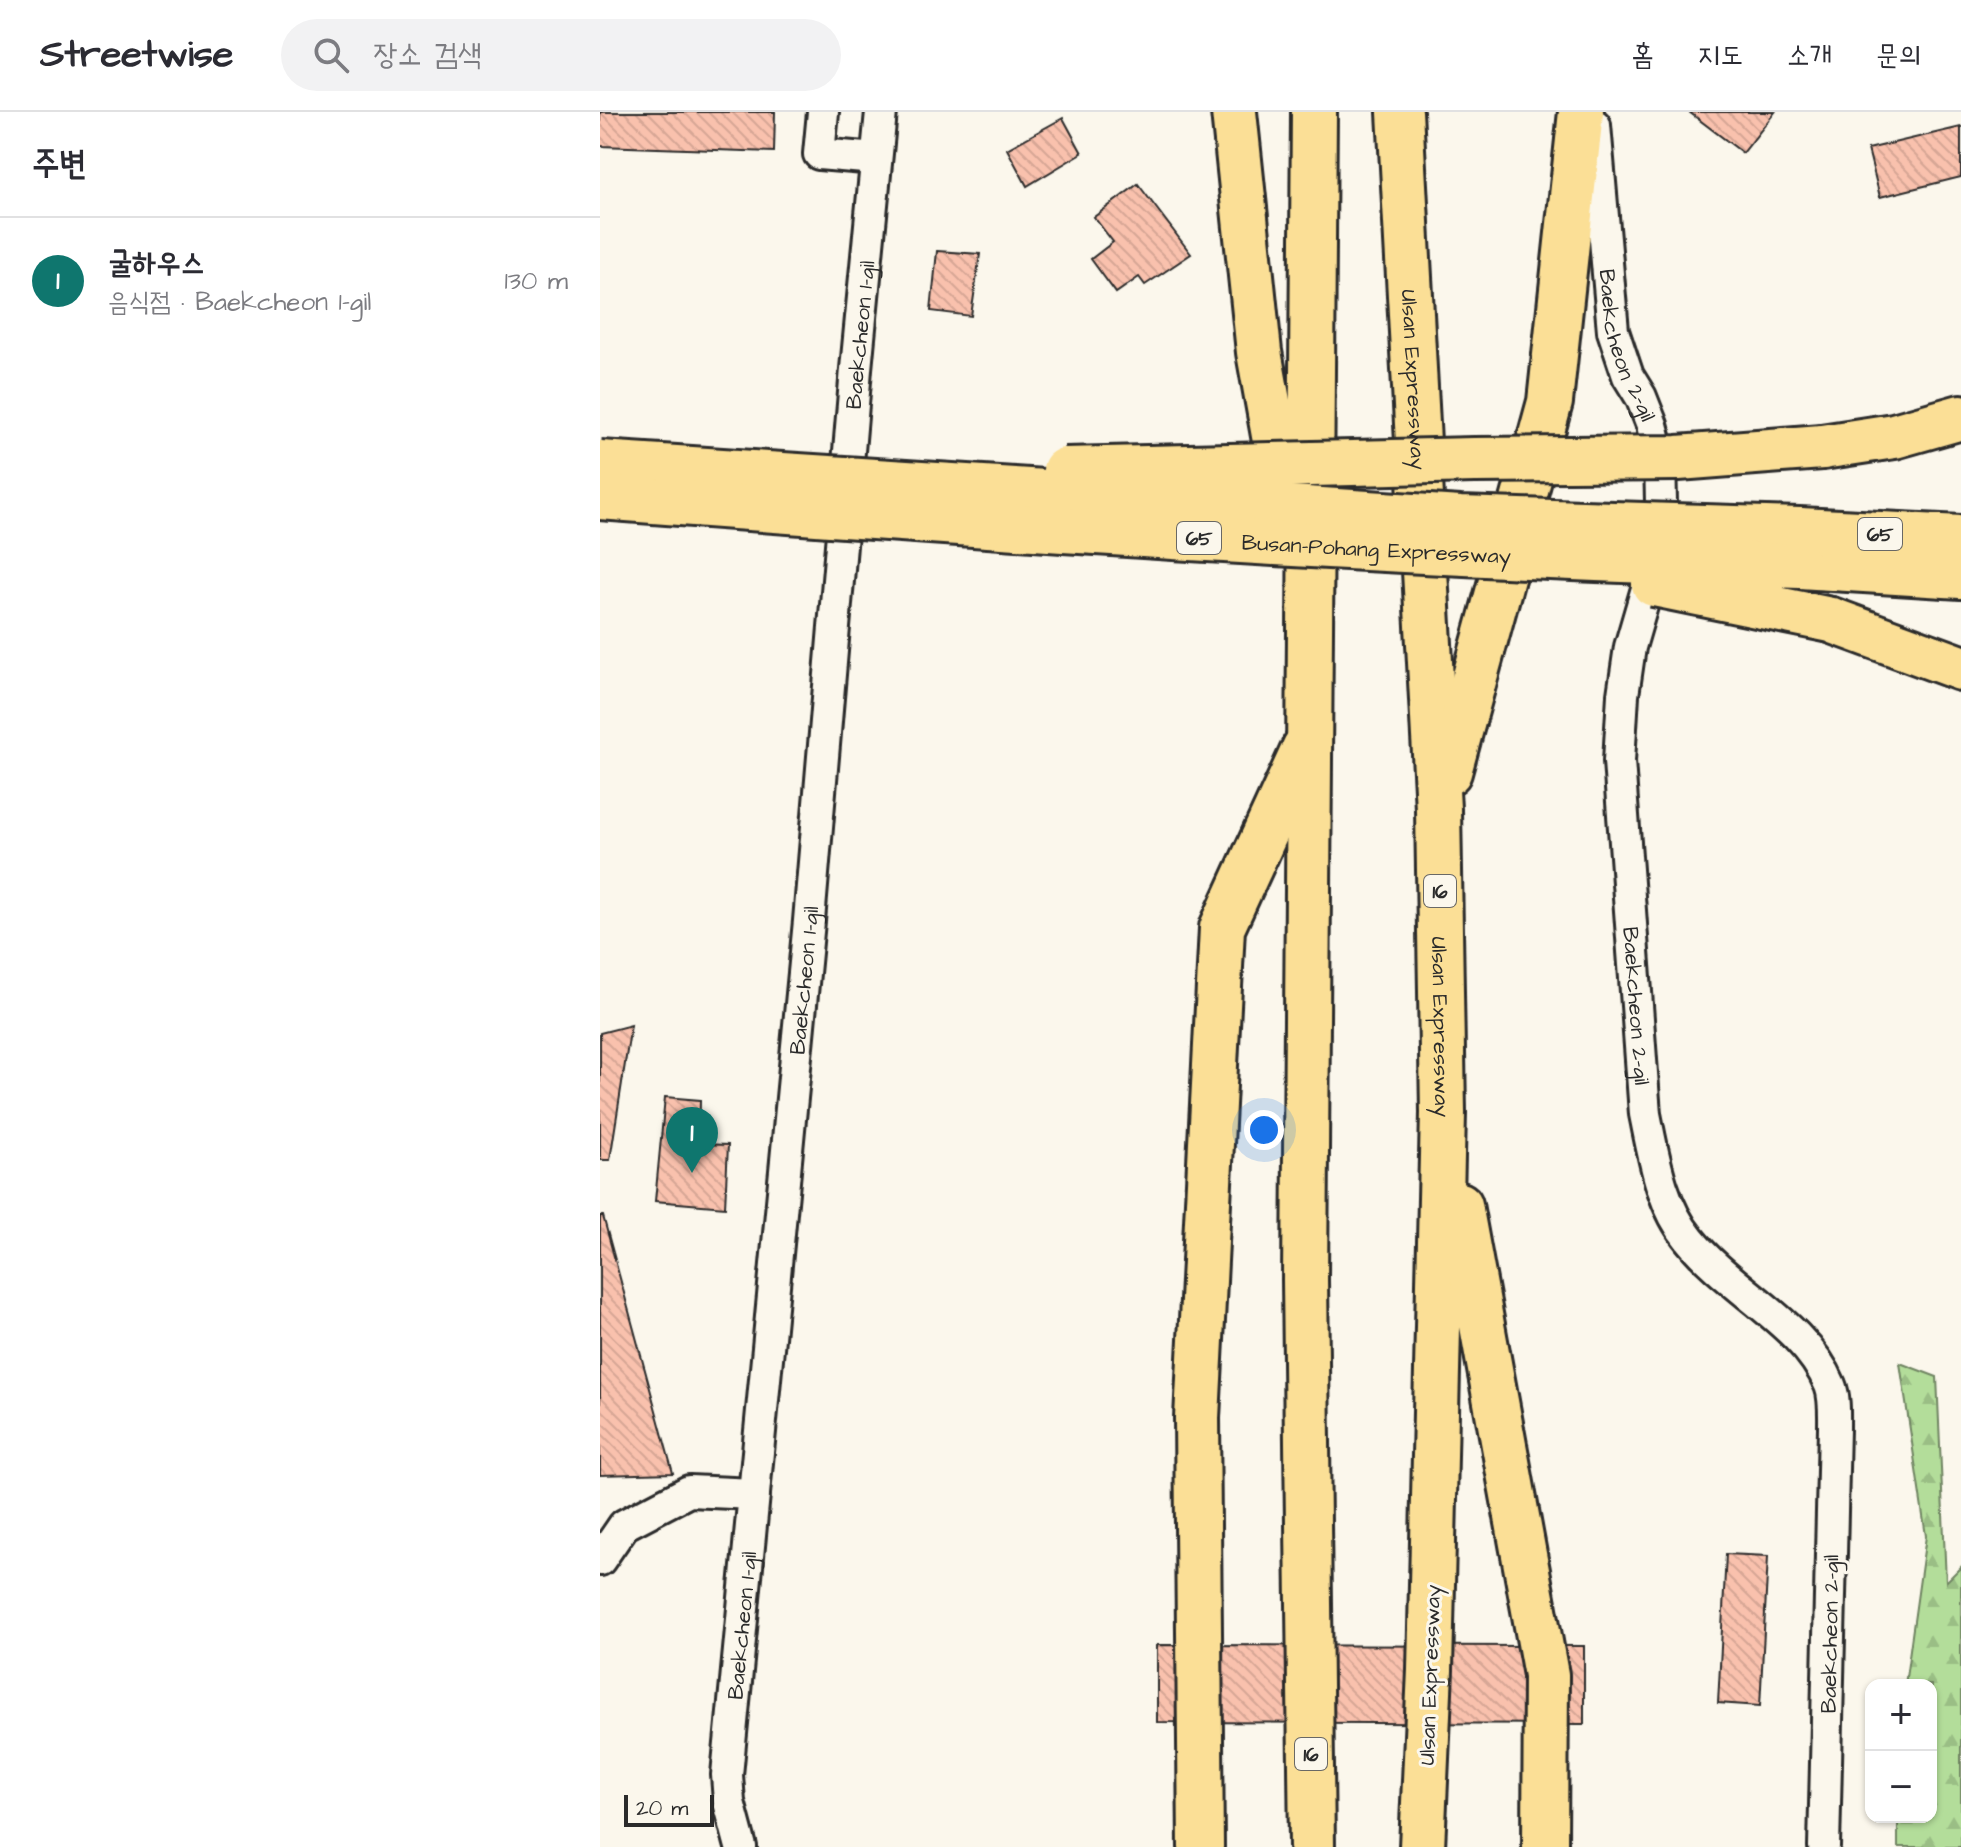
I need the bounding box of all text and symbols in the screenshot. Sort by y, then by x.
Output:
search box [281,19,841,91]
text: Streetwise [40,29,233,81]
icon: search [309,33,353,77]
text: 장소 검색 [373,34,482,76]
text: 홈 [1631,36,1654,75]
text: 지도 [1698,36,1743,75]
text: 소개 [1787,36,1832,75]
text: 문의 [1876,36,1921,75]
text: 주변 [32,140,87,188]
text: 굴하우스 [108,242,205,284]
street label: Baekcheon 1-gil [839,259,884,410]
text: 1 [56,263,60,299]
text: 130 m [504,263,568,299]
street label: Baekcheon 2-gil [1591,268,1663,426]
text: 음식점 · Baekcheon 1-gil [108,284,371,320]
street label: Ulsan Expressway [1393,289,1433,471]
road number: 65 [1858,518,1902,550]
road number: 65 [1177,522,1221,554]
street label: Busan-Pohang Expressway [1241,527,1511,573]
road number: 16 [1424,875,1456,907]
street label: Baekcheon 1-gil [782,905,828,1056]
street label: Baekcheon 2-gil [1614,926,1657,1086]
street label: Ulsan Expressway [1423,936,1457,1118]
pin: 1 [666,1107,718,1173]
your location [1244,1110,1284,1150]
street label: Baekcheon 1-gil [720,1550,766,1701]
street label: Baekcheon 2-gil [1814,1554,1848,1714]
street label: Ulsan Expressway [1412,1584,1450,1766]
map controls [1865,1679,1937,1823]
button: + [1865,1679,1937,1751]
road number: 16 [1295,1738,1327,1770]
button: − [1865,1751,1937,1823]
scale bar [624,1791,714,1827]
text: 20 m [636,1793,688,1824]

